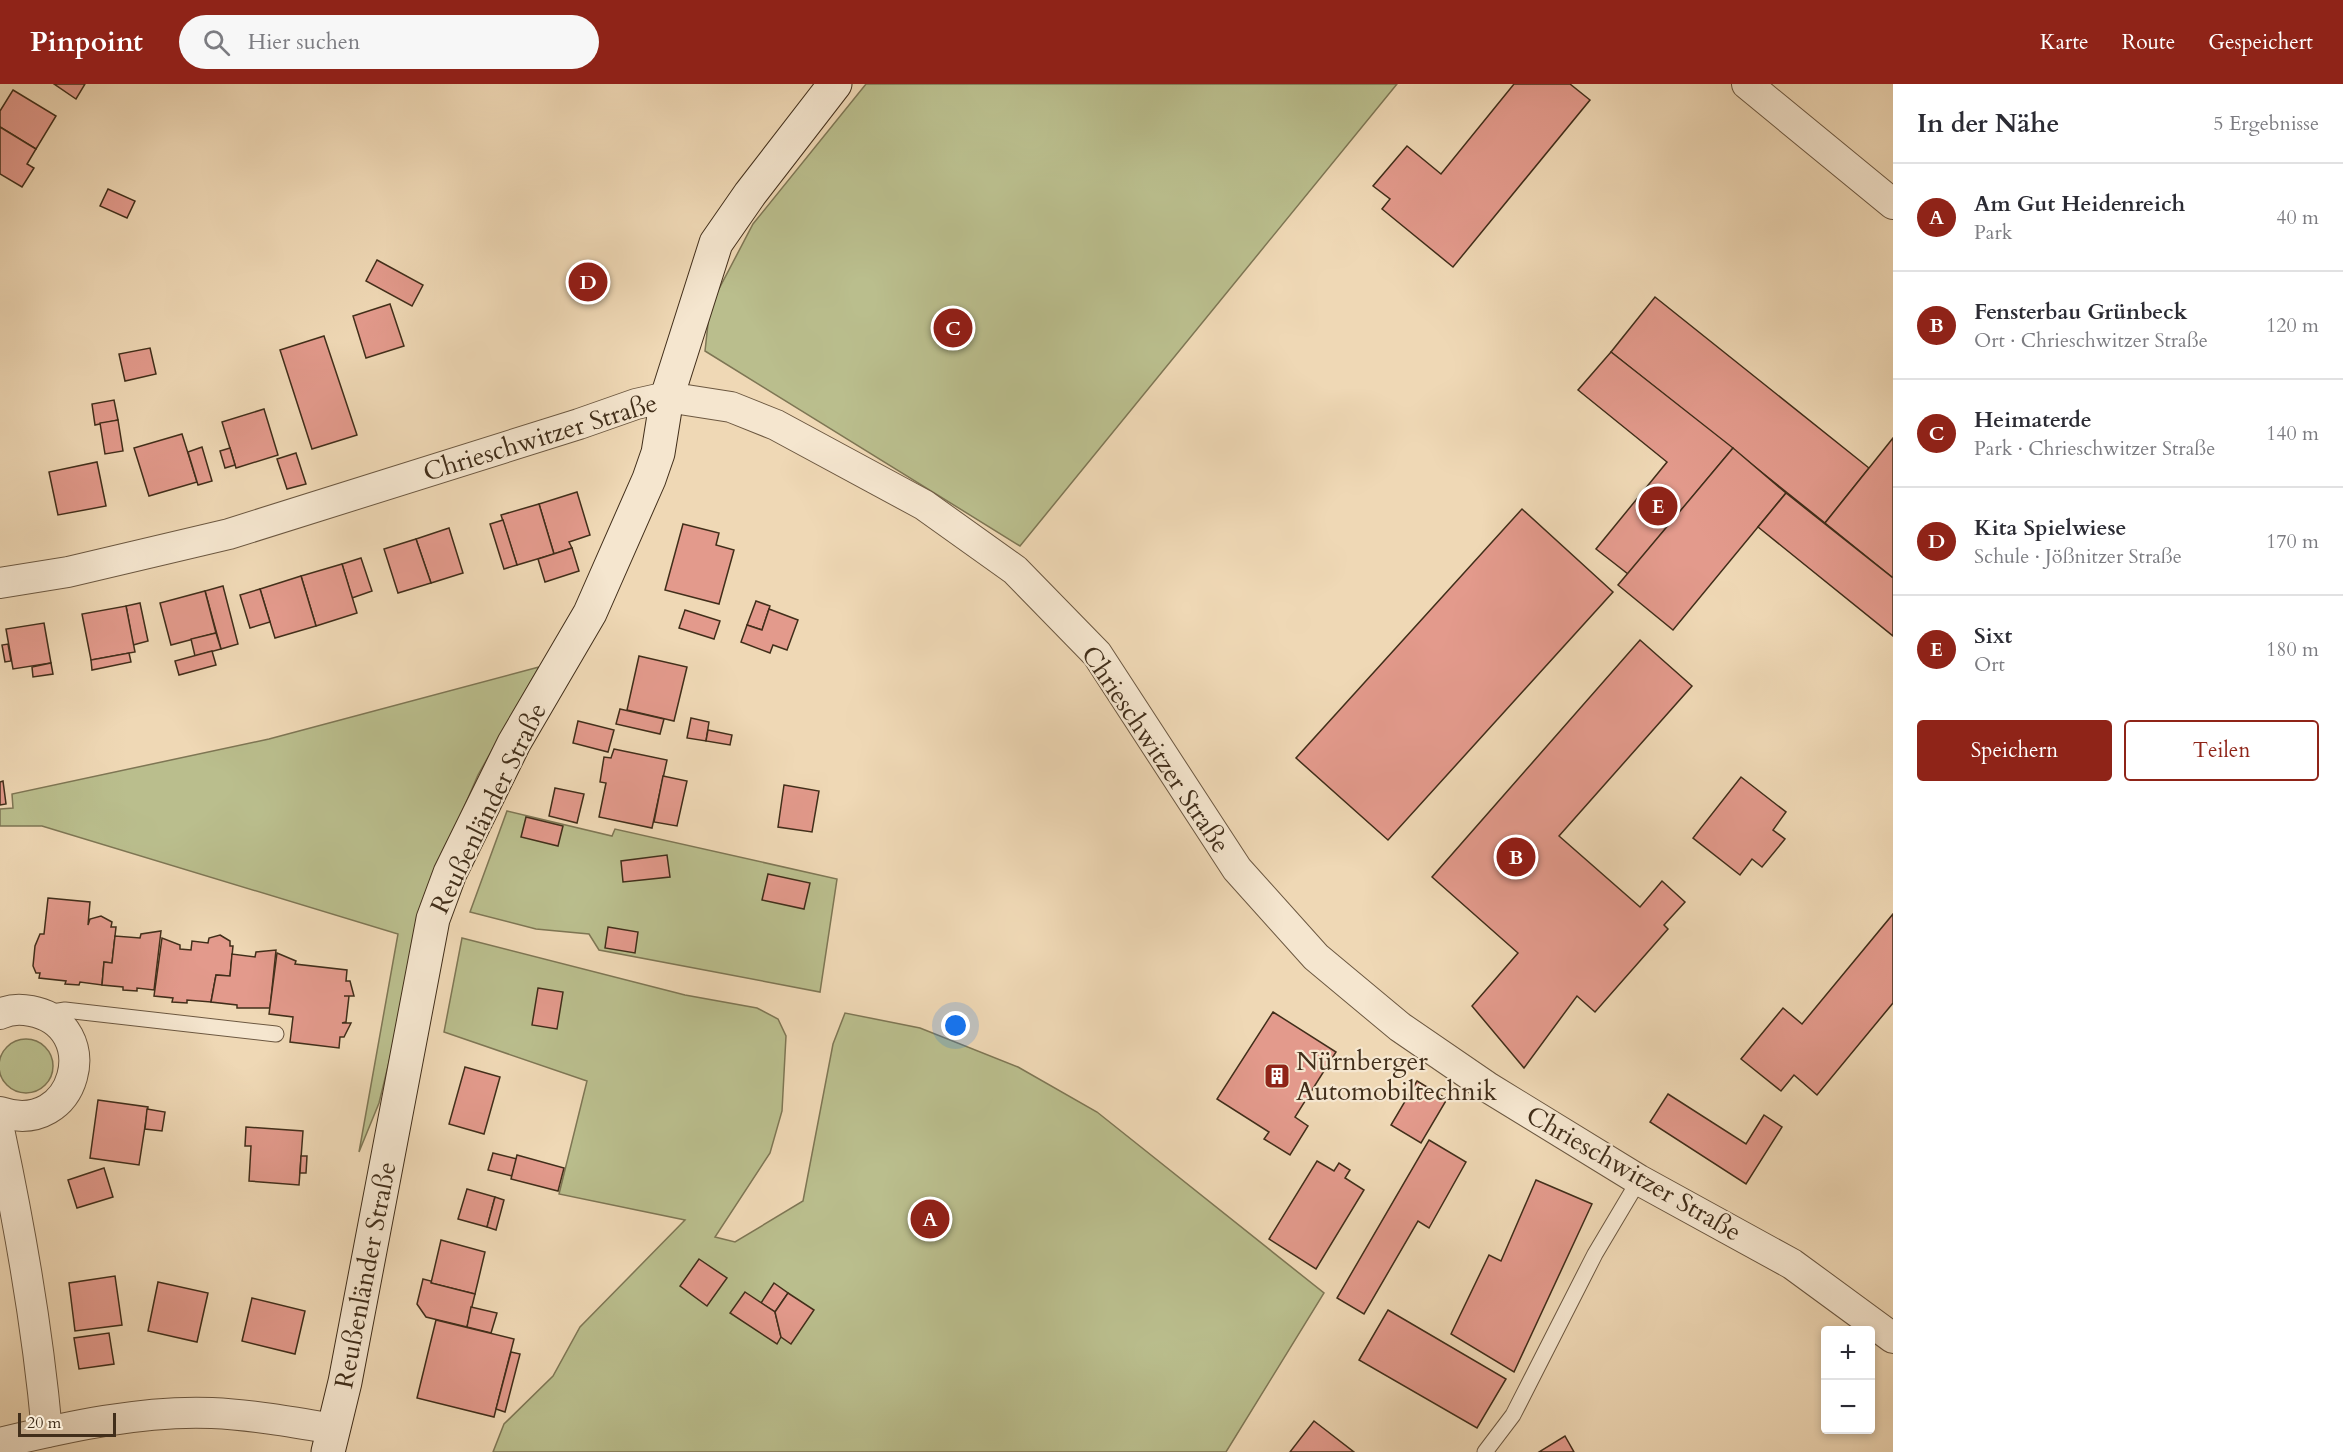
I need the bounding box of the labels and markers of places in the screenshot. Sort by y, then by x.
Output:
pin: D [568,260,608,304]
pin: C [934,306,972,350]
pin: E [1638,484,1678,528]
pin: B [1496,834,1536,880]
place label: Nürnberger Automobiltechnik [1296,1044,1497,1109]
building icon: Nürnberger Automobiltechnik [1262,1061,1292,1091]
pin: A [910,1196,950,1242]

